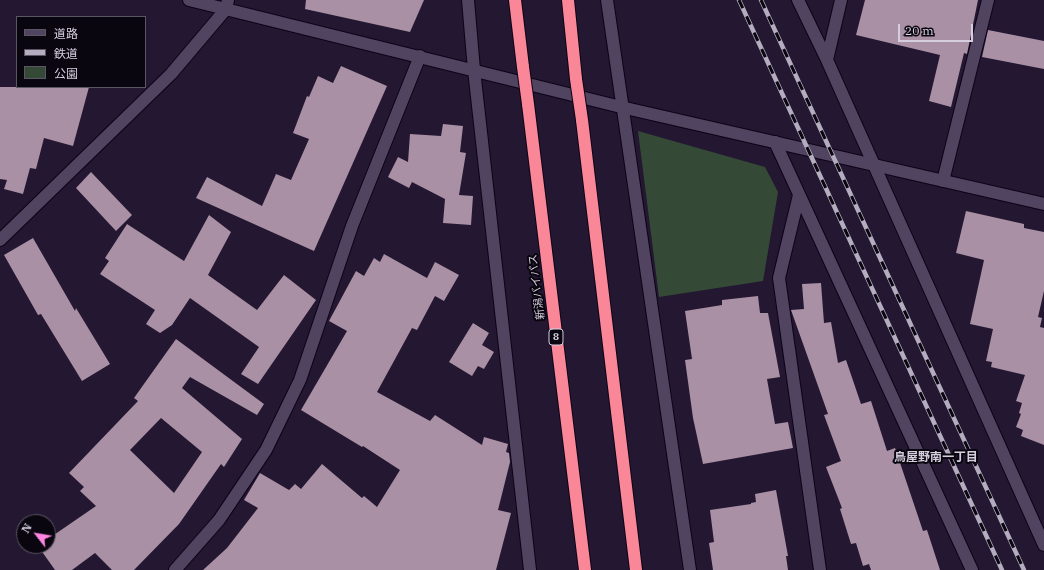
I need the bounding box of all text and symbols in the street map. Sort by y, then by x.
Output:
legend [16,16,146,88]
scale bar [900,16,975,42]
text: 20 m [905,23,934,38]
text: 道路 [54,26,78,41]
text: 鉄道 [54,46,78,61]
text: 公園 [54,66,78,81]
street label: 新潟バイパス [526,253,548,321]
road number: 8 [549,329,563,345]
district label: 鳥屋野南一丁目 [894,451,978,465]
north arrow [16,514,56,554]
text: N [18,521,35,536]

